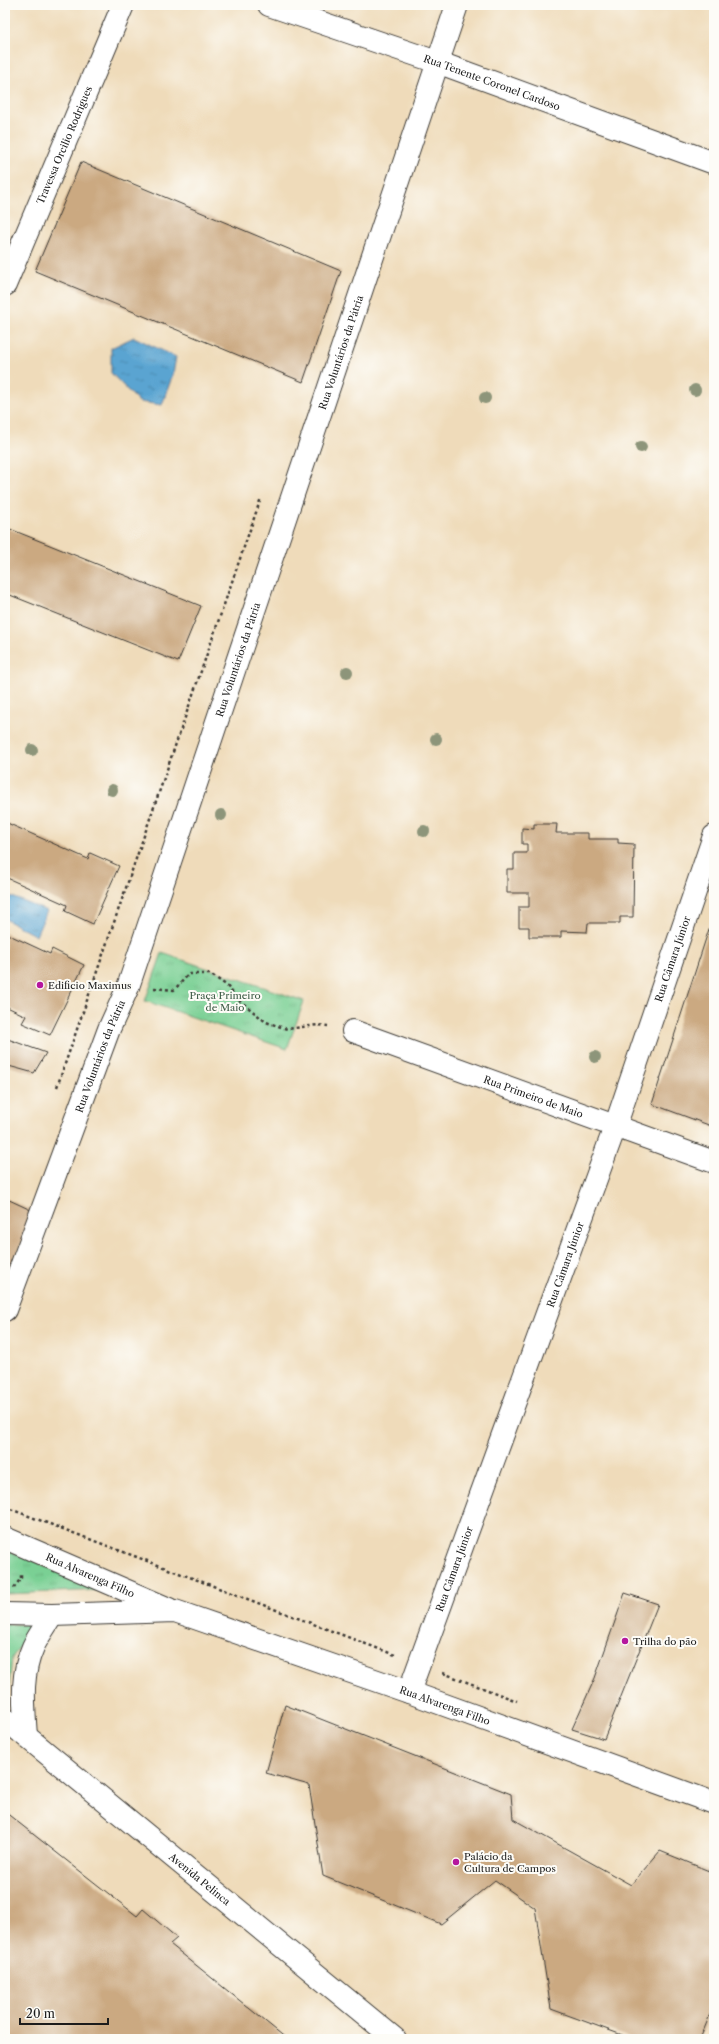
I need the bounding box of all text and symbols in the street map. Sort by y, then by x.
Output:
street label: Rua Tenente Coronel Cardoso [422,52,562,113]
street label: Travessa Orcilio Rodrigues [34,84,95,206]
street label: Rua Voluntários da Pátria [316,293,367,411]
street label: Rua Voluntários da Pátria [213,600,264,719]
street label: Rua Câmara Júnior [652,914,694,1004]
place label: Edificio Maximus [48,979,131,992]
marker: Edificio Maximus [35,980,45,990]
park label: Praça Primeiro de Maio [189,989,261,1014]
street label: Rua Voluntários da Pátria [73,997,129,1114]
street label: Rua Primeiro de Maio [482,1073,585,1121]
street label: Rua Câmara Júnior [544,1219,587,1309]
street label: Rua Câmara Júnior [433,1524,476,1614]
street label: Rua Alvarenga Filho [44,1550,137,1600]
place label: Trilha do pão [633,1635,697,1648]
marker: Trilha do pão [620,1636,630,1646]
street label: Rua Alvarenga Filho [398,1683,492,1728]
street label: Avenida Pelinca [165,1850,233,1909]
place label: Palácio da Cultura de Campos [464,1850,556,1875]
marker: Palácio da Cultura de Campos [451,1857,461,1867]
scale bar [20,2000,108,2026]
text: 20 m [26,2006,55,2021]

